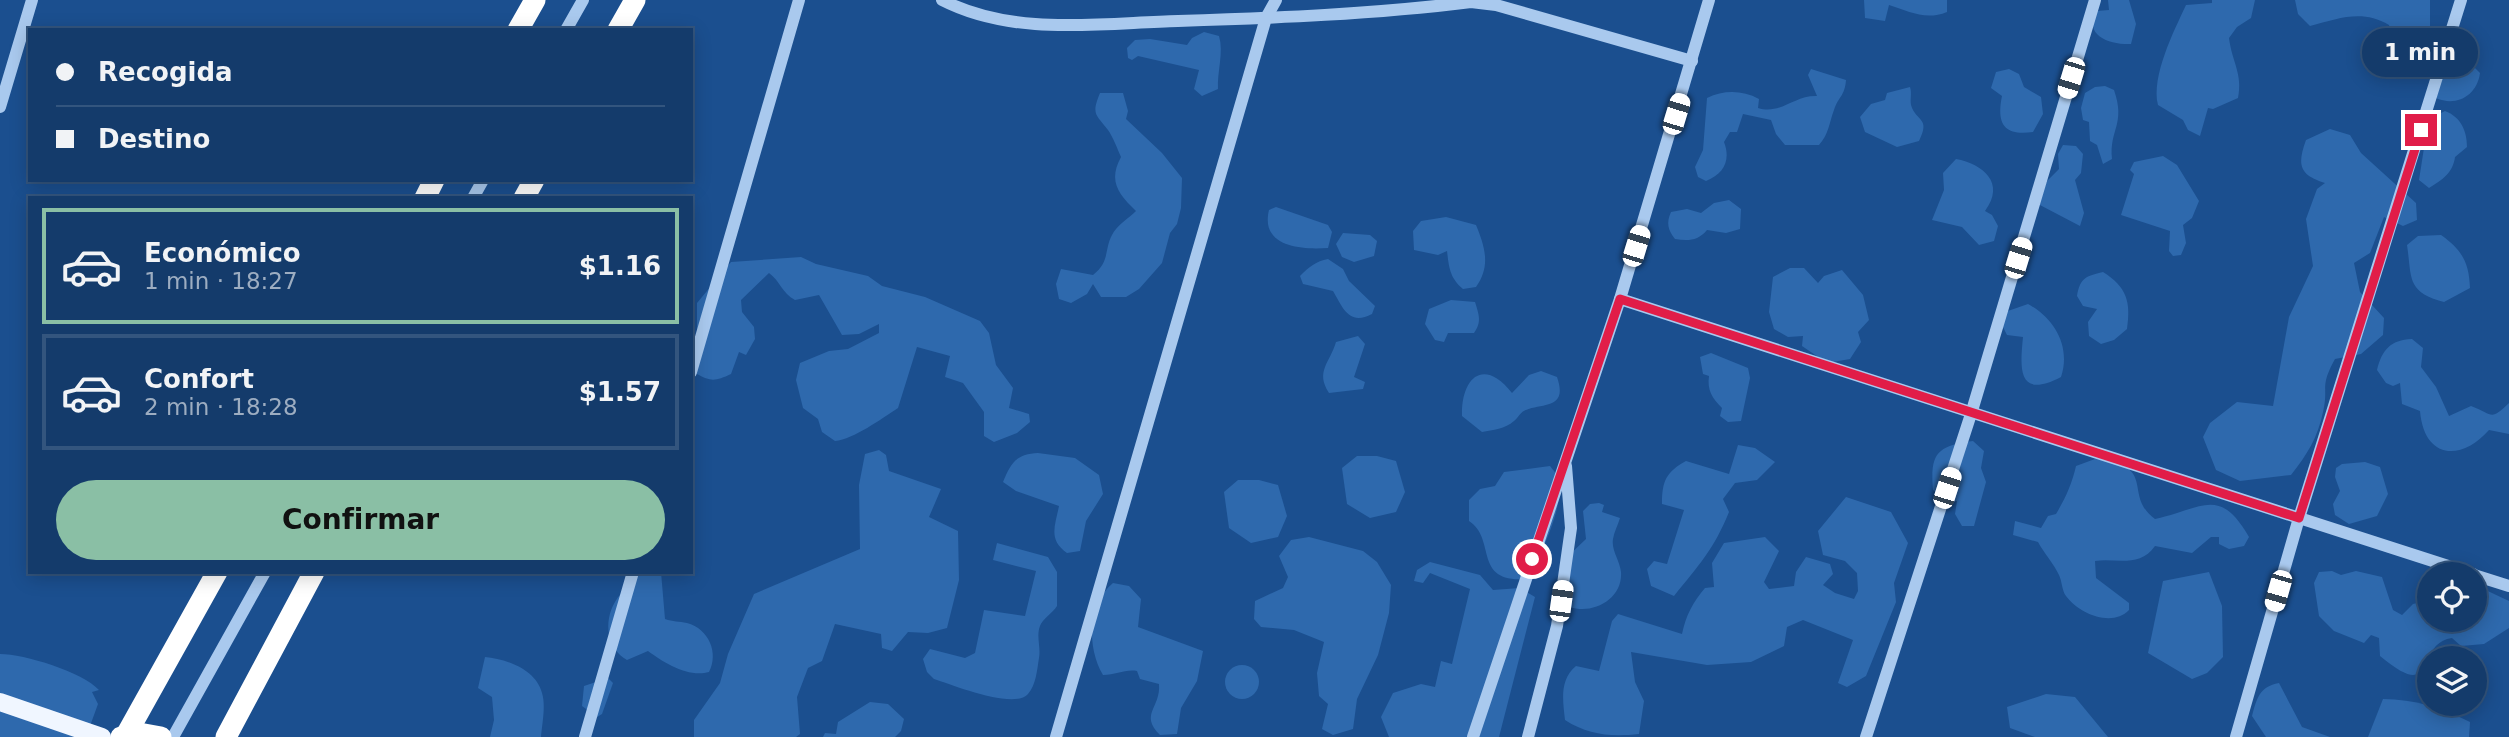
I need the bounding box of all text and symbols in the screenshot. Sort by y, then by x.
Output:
callout: 1 min [2363,29,2479,78]
text: 1 min [2384,39,2456,65]
car [2055,55,2088,101]
text: Recogida [98,57,233,87]
car [1660,91,1693,137]
route end [2405,114,2437,146]
text: Destino [98,124,210,154]
car [1620,223,1653,269]
icon: car [60,235,123,298]
car [2002,235,2035,281]
text: Económico [144,238,301,268]
text: $1.16 [579,251,661,281]
text: 1 min · 18:27 [144,268,298,294]
icon: car [60,361,123,424]
text: Confort [144,364,254,394]
text: $1.57 [579,377,661,407]
text: 2 min · 18:28 [144,394,298,420]
car [1931,465,1964,511]
button: Confirmar [56,480,665,560]
route start [1516,543,1548,575]
map controls [2417,562,2487,716]
button: locate [2417,562,2487,632]
car [2263,568,2294,614]
car [1548,579,1575,623]
button: layers [2417,646,2487,716]

